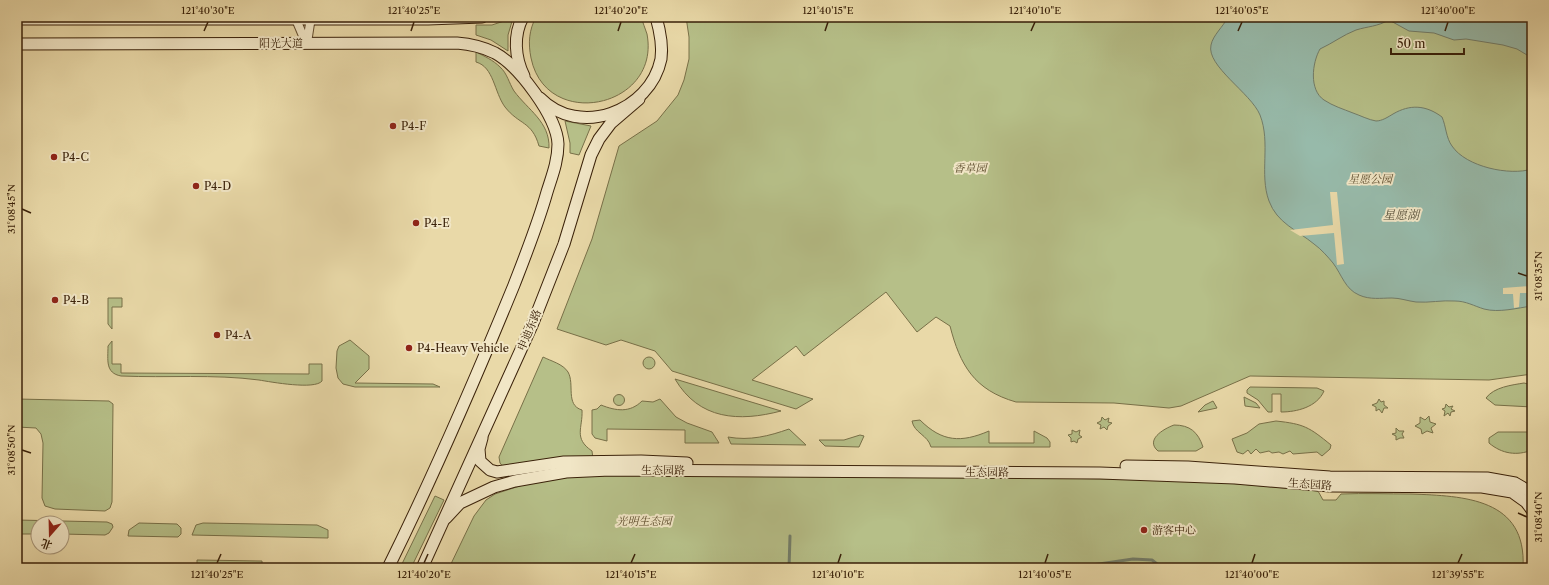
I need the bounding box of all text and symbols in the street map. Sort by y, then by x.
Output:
text: 121°40'30"E [181,4,235,17]
text: 121°40'25"E [388,4,440,17]
text: 121°40'20"E [594,4,648,17]
text: 121°40'15"E [802,4,854,17]
text: 121°40'10"E [1009,4,1061,17]
text: 121°40'05"E [1215,4,1269,17]
text: 121°40'00"E [1421,4,1475,17]
scale bar [1391,30,1464,56]
street label: 阳光大道 [259,36,303,50]
text: 50 m [1397,36,1426,51]
place label: P4-F [401,119,426,133]
marker: P4-F [388,121,398,131]
place label: P4-C [62,150,89,164]
marker: P4-C [49,152,59,162]
park label: 香草园 [954,161,988,175]
park label: 星愿公园 [1348,172,1394,186]
place label: P4-D [204,179,231,193]
marker: P4-D [191,181,201,191]
text: 31°08'45"N [5,184,18,234]
water label: 星愿湖 [1383,207,1421,222]
place label: P4-E [424,216,450,230]
marker: P4-E [411,218,421,228]
text: 31°08'35"N [1532,251,1545,301]
place label: P4-B [63,293,89,307]
marker: P4-B [50,295,60,305]
street label: 申迪东路 [514,307,544,353]
place label: P4-A [225,328,252,342]
marker: P4-A [212,330,222,340]
place label: P4-Heavy Vehicle [417,341,509,355]
marker: P4-Heavy Vehicle [404,343,414,353]
text: 31°08'50"N [5,424,18,476]
street label: 生态园路 [641,463,685,477]
street label: 生态园路 [965,465,1009,479]
street label: 生态园路 [1288,475,1332,493]
text: 31°08'40"N [1532,492,1545,542]
park label: 光明生态园 [617,514,673,528]
north arrow [30,515,70,555]
place label: 游客中心 [1152,523,1196,537]
marker: 游客中心 [1139,525,1149,535]
text: 北 [39,536,54,553]
text: 121°40'25"E [191,568,243,581]
text: 121°40'20"E [397,568,451,581]
text: 121°40'15"E [605,568,657,581]
text: 121°40'10"E [812,568,864,581]
text: 121°40'05"E [1018,568,1072,581]
text: 121°40'00"E [1225,568,1279,581]
text: 121°39'55"E [1432,568,1484,581]

